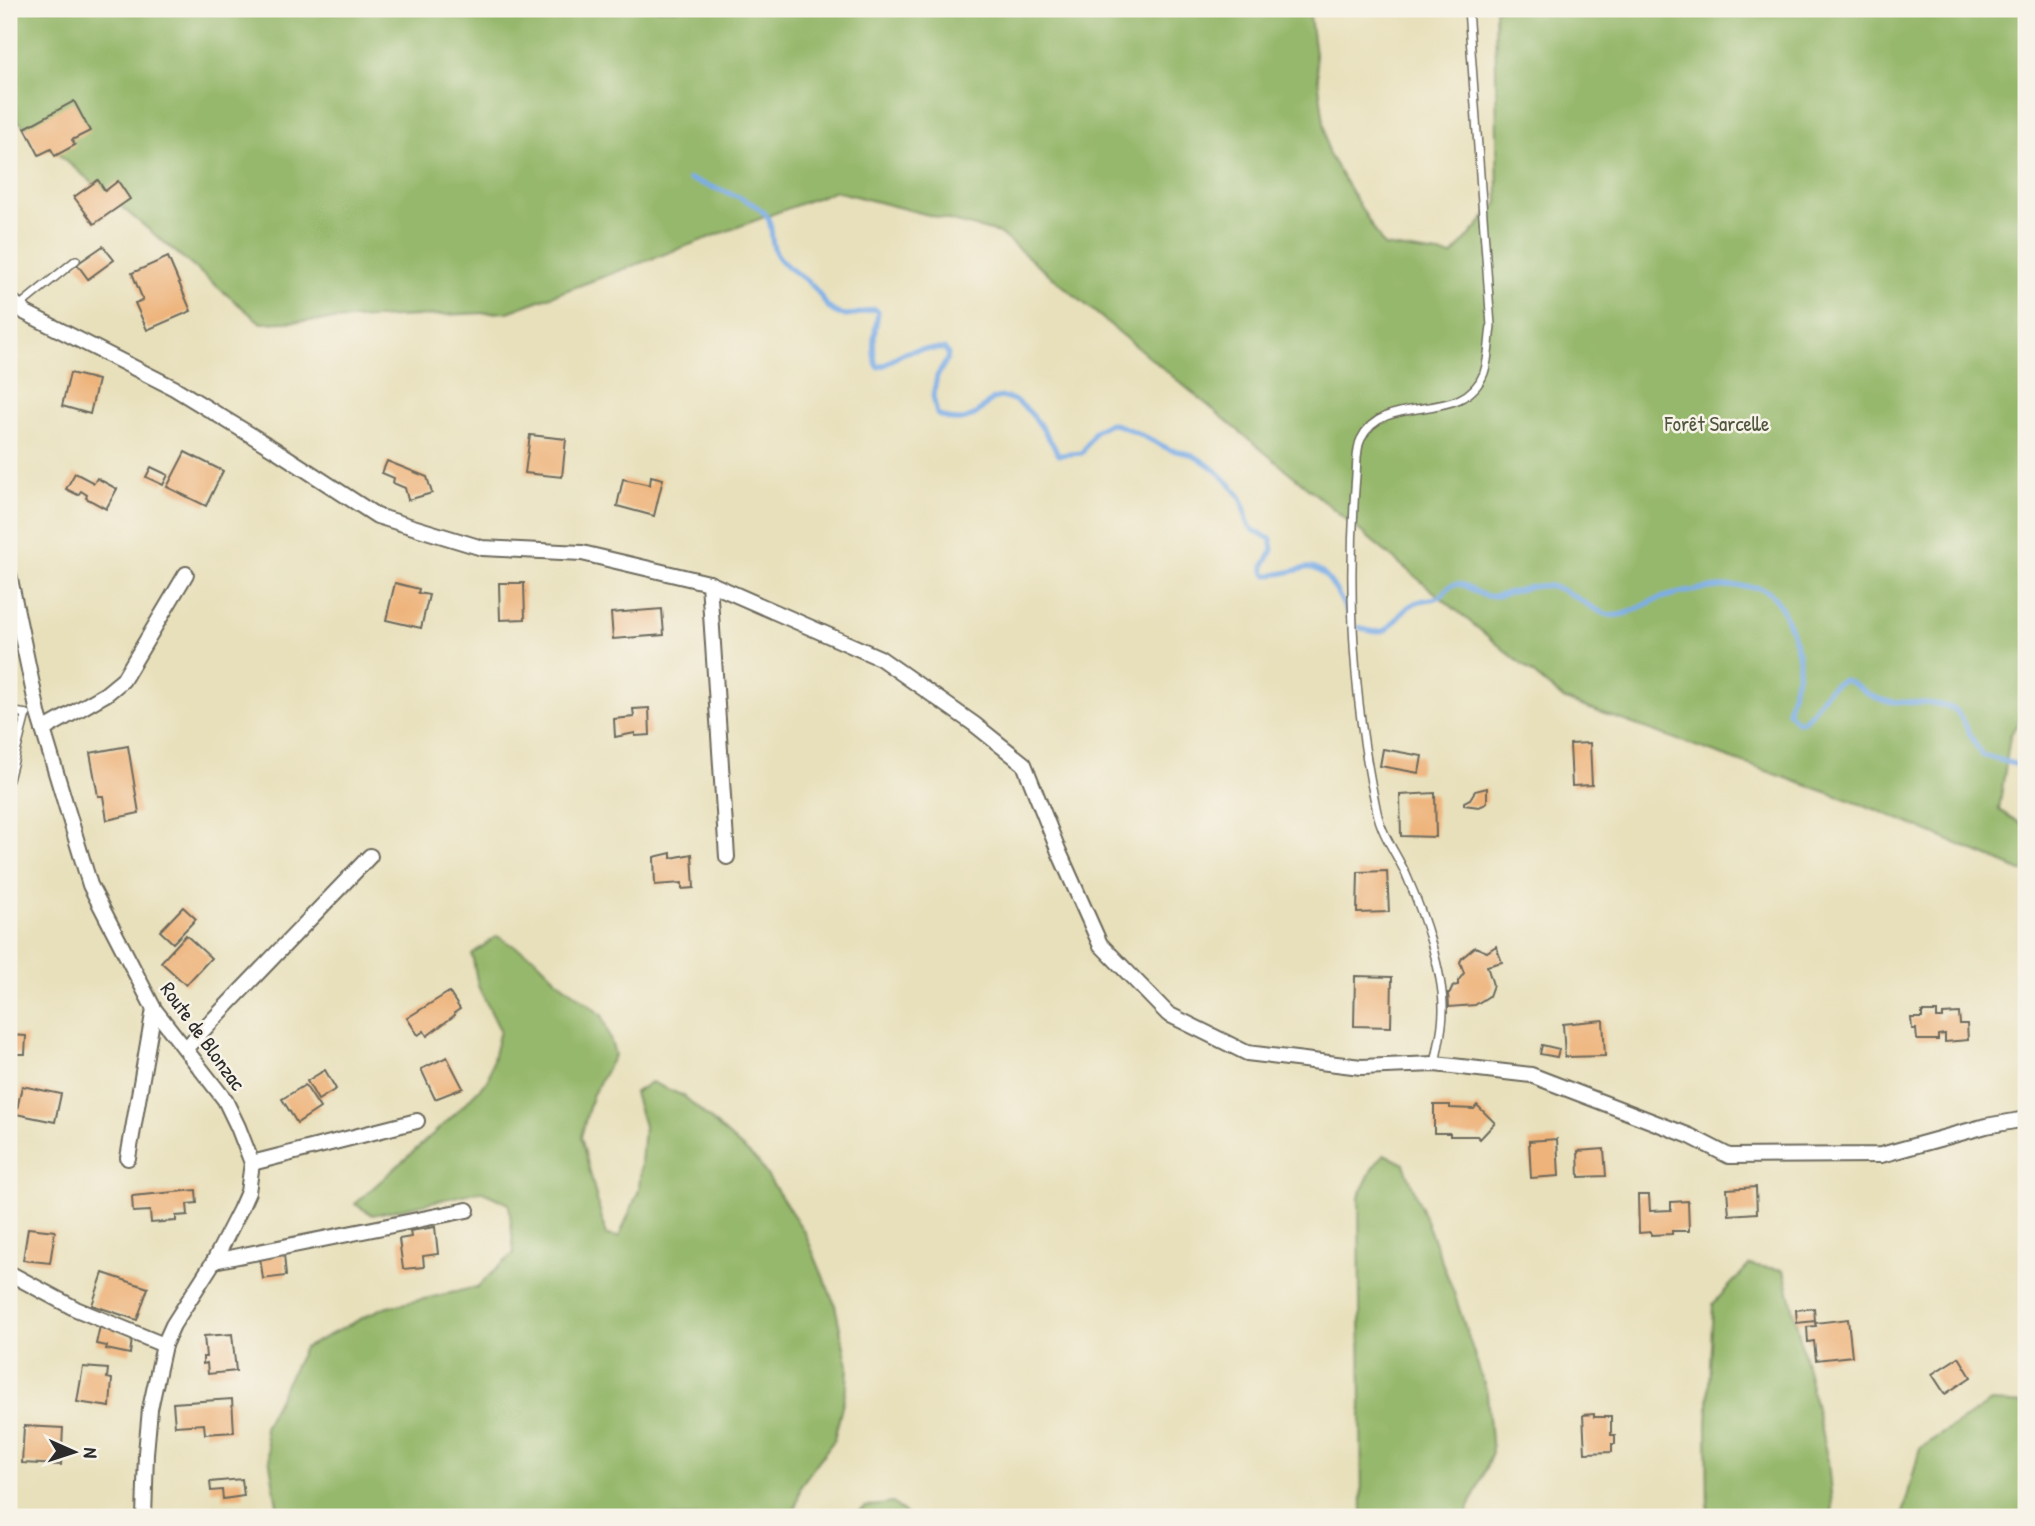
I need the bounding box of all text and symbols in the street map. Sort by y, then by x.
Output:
park label: Forêt Sarcelle [1664,409,1769,438]
street label: Route de Blonzac [154,976,253,1097]
north arrow [38,1418,108,1488]
text: N [78,1447,104,1459]

